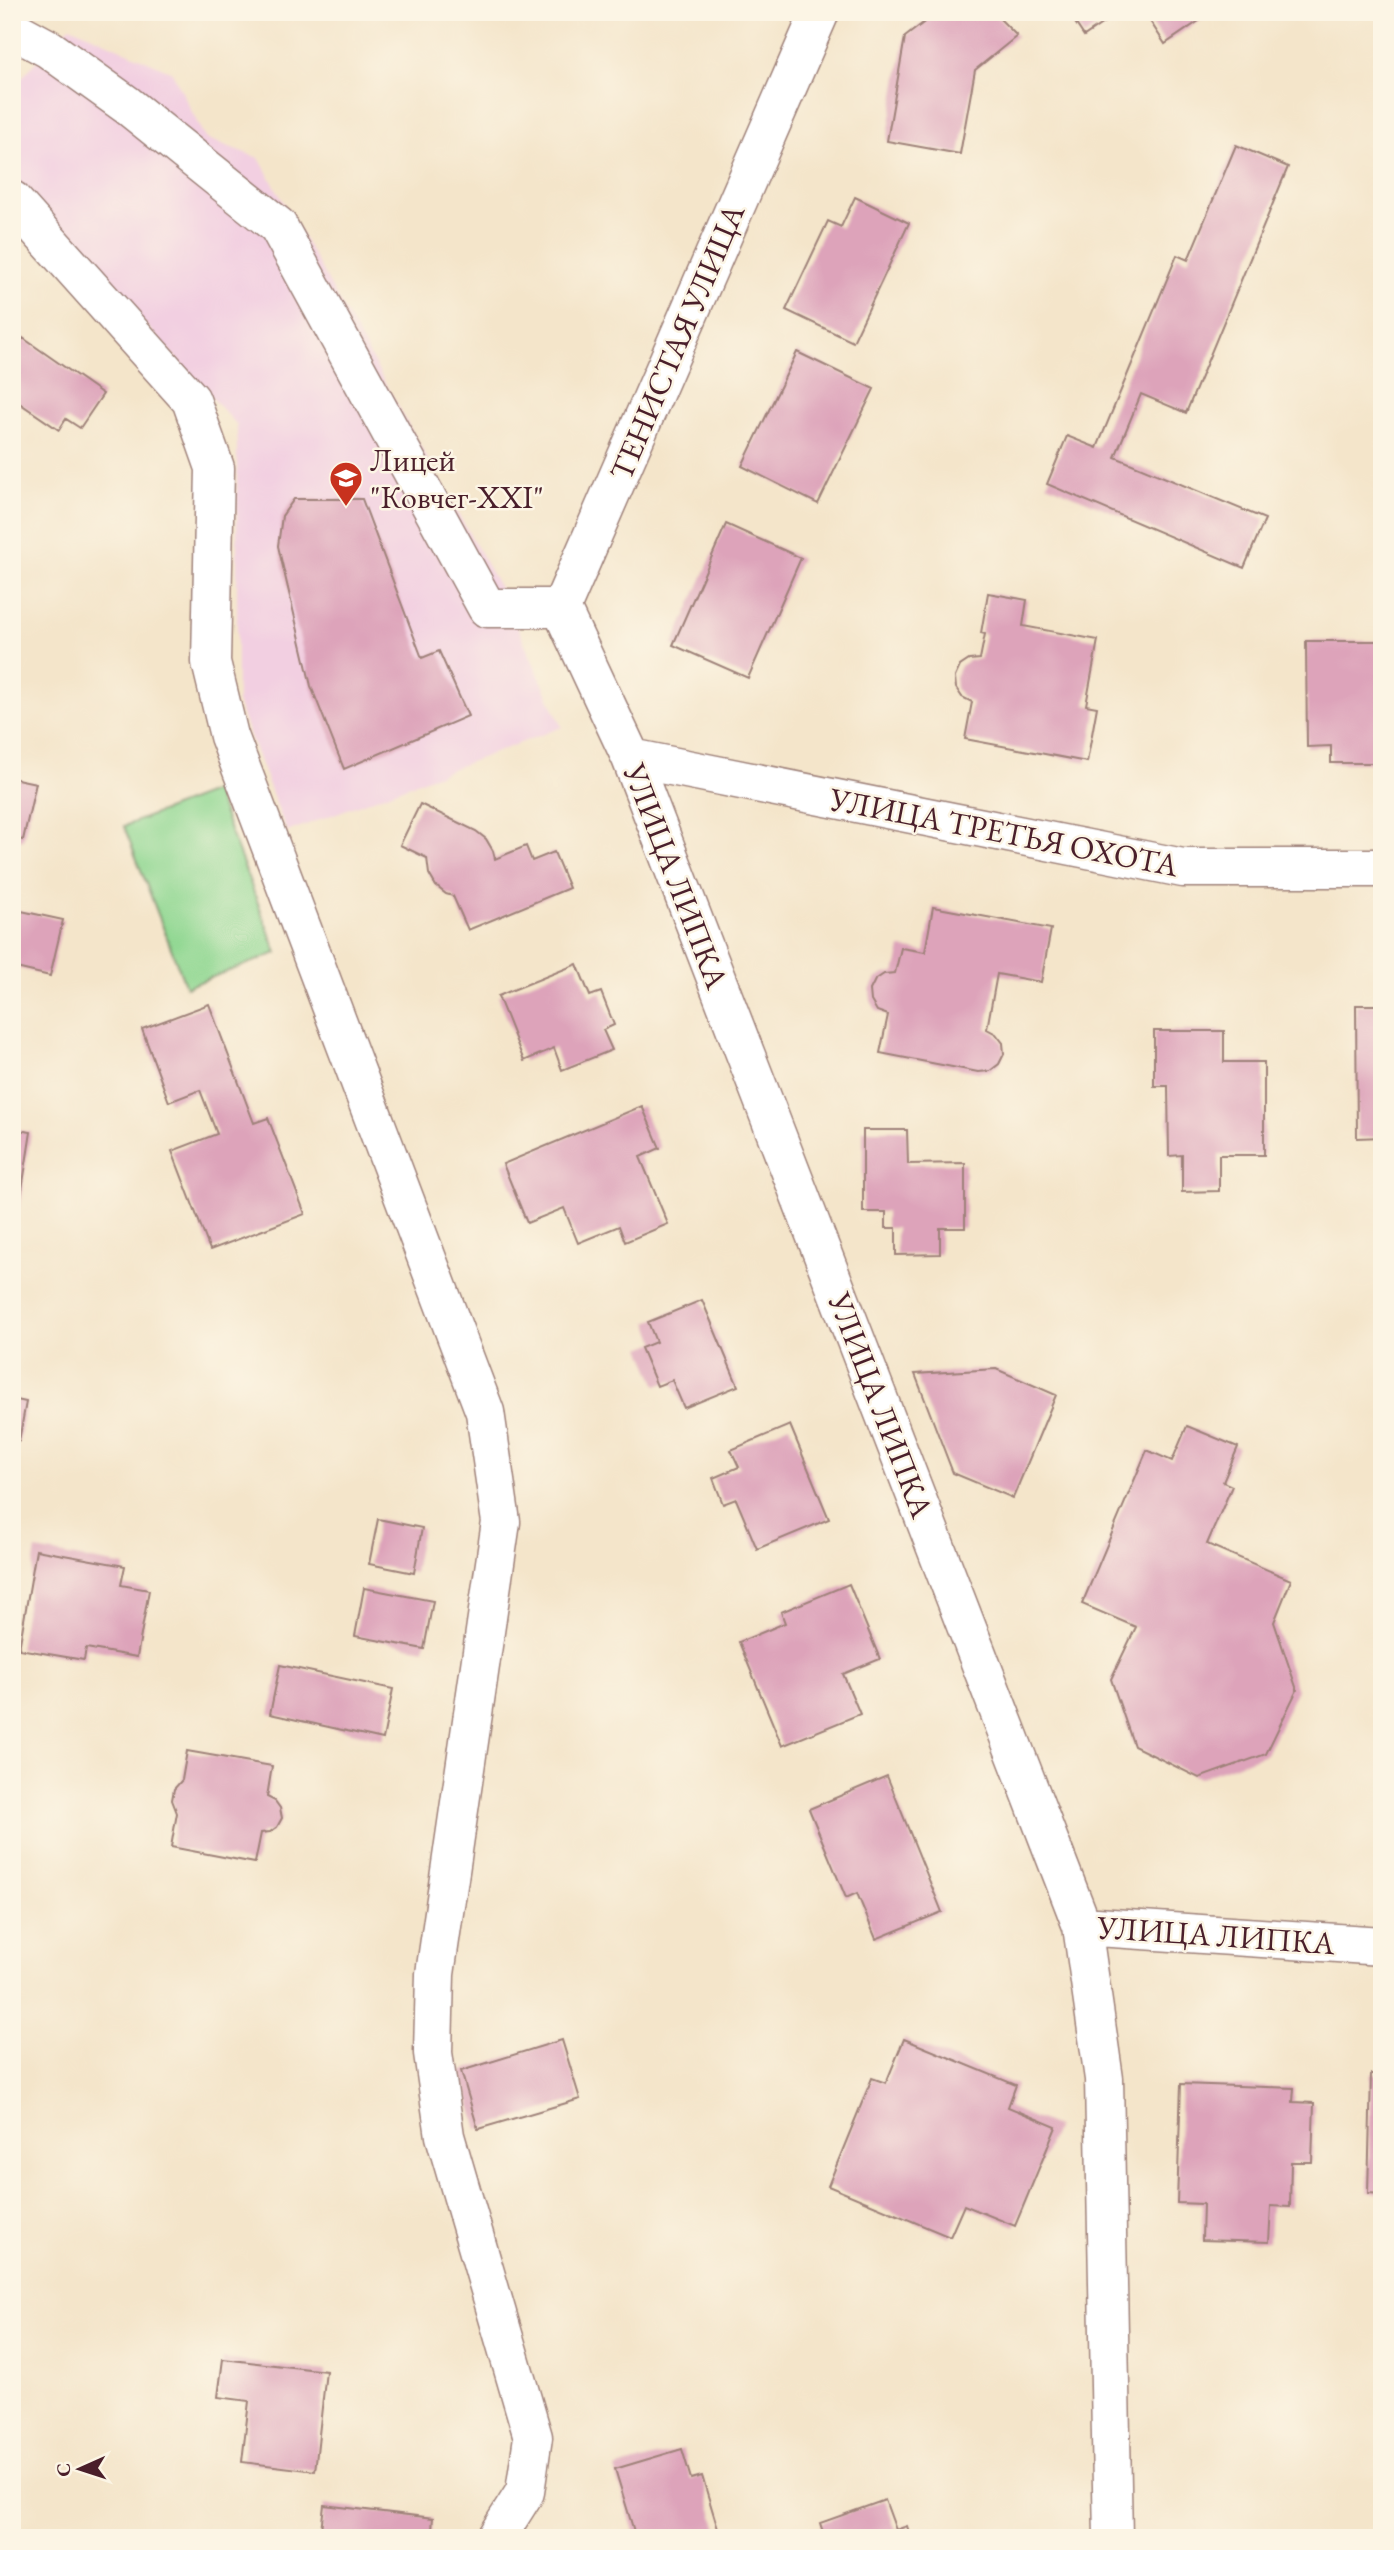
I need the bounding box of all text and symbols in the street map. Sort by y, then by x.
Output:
street label: ТЕНИСТАЯ УЛИЦА [600,197,755,487]
place label: Лицей "Ковчег-XXI" [370,439,544,518]
school or university icon: Лицей "Ковчег-XXI" [327,459,365,508]
street label: УЛИЦА ЛИПКА [613,756,739,996]
street label: УЛИЦА ТРЕТЬЯ ОХОТА [825,777,1183,887]
street label: УЛИЦА ЛИПКА [818,1285,944,1525]
street label: УЛИЦА ЛИПКА [1095,1906,1337,1964]
north arrow [46,2434,116,2504]
text: С [51,2462,76,2477]

